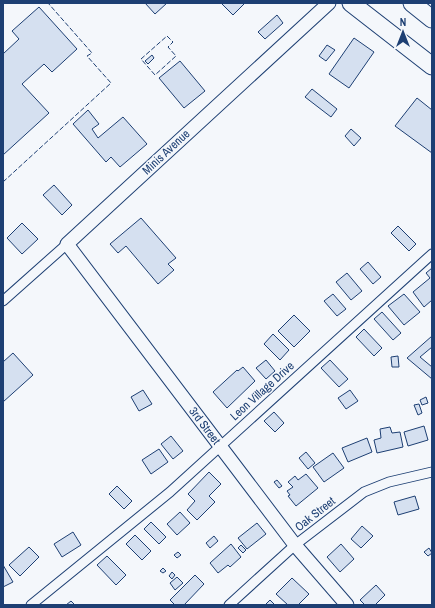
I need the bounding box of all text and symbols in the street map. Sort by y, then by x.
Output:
north arrow [383,12,423,52]
text: N [400,15,406,29]
street label: Minis Avenue [139,126,193,178]
street label: Leon Village Drive [227,358,297,424]
street label: 3rd Street [185,404,224,448]
street label: Oak Street [292,493,339,535]

